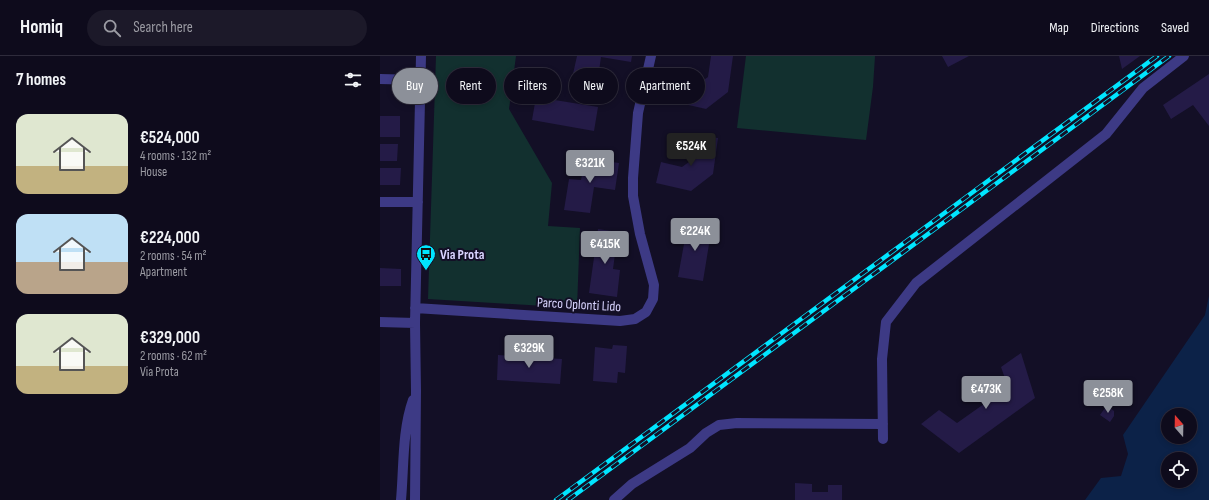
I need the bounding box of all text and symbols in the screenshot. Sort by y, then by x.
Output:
search box [87,10,367,46]
text: Homiq [20,16,63,39]
icon: search [101,17,123,39]
text: Search here [133,18,193,37]
text: Map [1049,19,1069,36]
text: Directions [1091,19,1139,36]
text: Saved [1161,19,1189,36]
chip: Buy [392,68,438,104]
chip: Rent [446,68,496,104]
chip: Filters [504,68,561,104]
chip: New [569,68,618,104]
chip: Apartment [626,68,705,104]
icon: filters [342,69,364,91]
text: 7 homes [16,70,66,90]
text: €524,000 [140,128,200,148]
icon: home [48,130,96,178]
pin: €524K [663,133,719,167]
text: €524K [676,138,706,154]
text: 4 rooms · 132 m² [140,148,211,164]
pin: €321K [562,150,618,184]
text: €321K [575,155,605,171]
text: House [140,164,167,180]
pin: €224K [667,218,723,252]
text: €224K [680,223,710,239]
text: €224,000 [140,228,200,248]
icon: home [48,230,96,278]
pin: €415K [577,231,633,265]
text: €415K [590,236,620,252]
bus stop icon: Via Prota [415,243,437,271]
place label: Via Prota [440,246,485,263]
text: 2 rooms · 54 m² [140,248,207,264]
text: Apartment [140,264,187,280]
street label: Parco Oplonti Lido [536,294,622,315]
text: €329,000 [140,328,200,348]
icon: home [48,330,96,378]
pin: €329K [501,335,557,369]
text: €329K [514,340,544,356]
text: 2 rooms · 62 m² [140,348,207,364]
text: Via Prota [140,364,179,380]
pin: €473K [958,376,1014,410]
pin: €258K [1080,380,1136,414]
text: €473K [971,381,1001,397]
text: €258K [1093,385,1123,401]
north arrow [1161,408,1197,444]
map controls [1161,408,1197,488]
button: locate [1161,452,1197,488]

